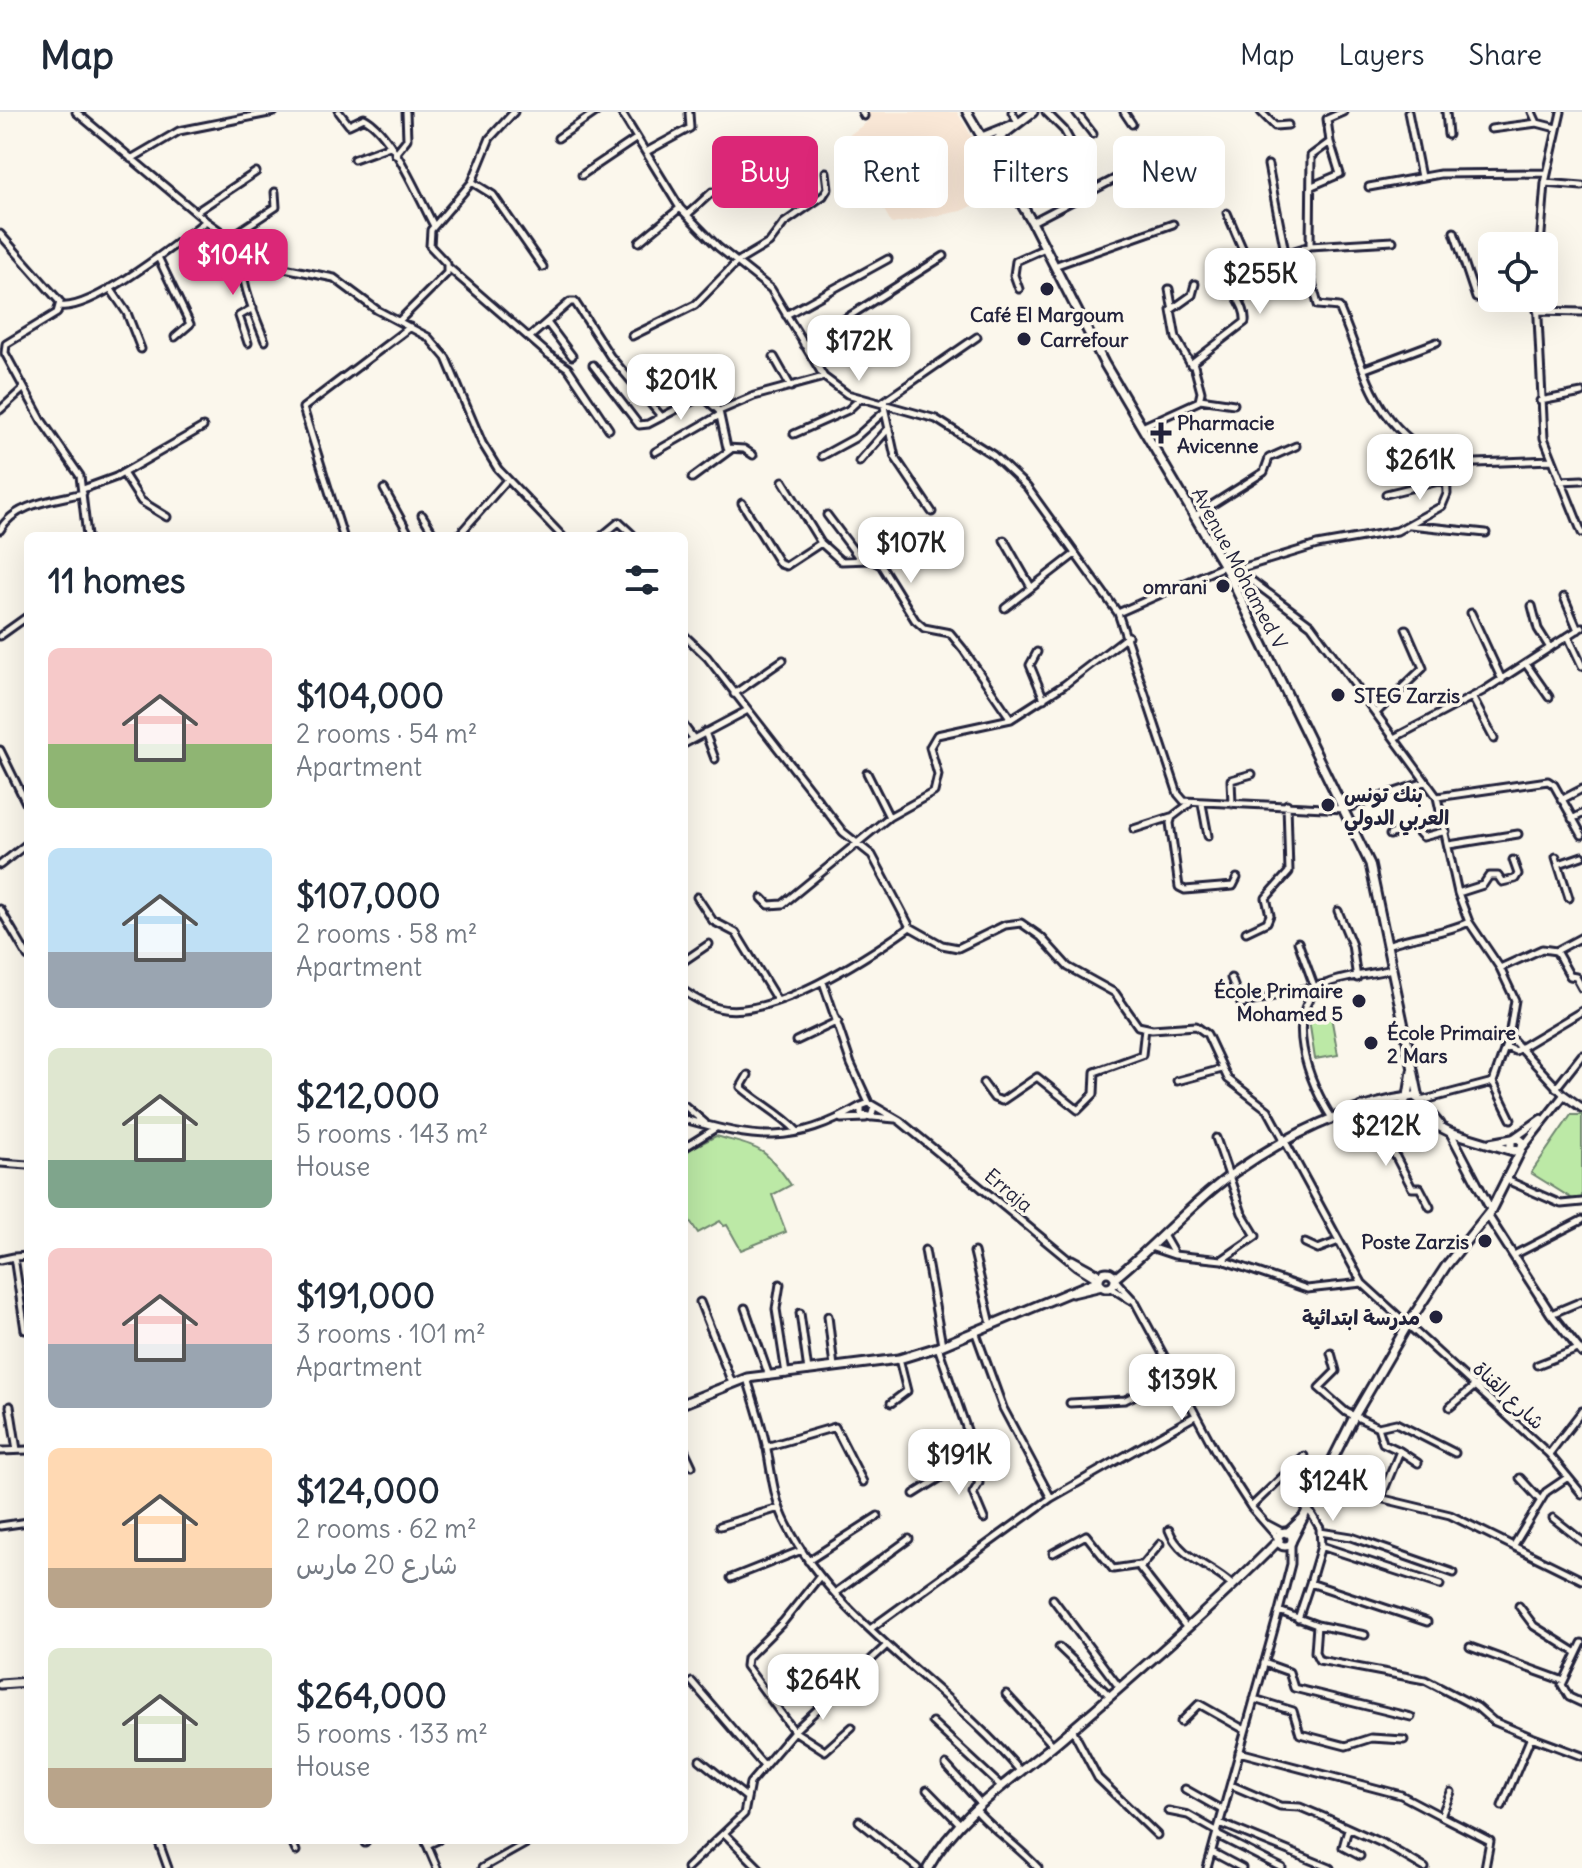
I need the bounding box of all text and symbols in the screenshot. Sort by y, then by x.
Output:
text: Map [40,32,114,79]
text: Map [1240,37,1295,73]
text: Layers [1339,37,1425,73]
text: Share [1469,37,1542,73]
chip: Buy [712,136,818,208]
chip: Rent [834,136,948,208]
chip: Filters [964,136,1097,208]
chip: New [1113,136,1225,208]
pin: $104K [177,229,289,297]
map controls [1478,232,1558,312]
button: locate [1478,232,1558,312]
text: $104K [197,238,269,271]
pin: $255K [1204,248,1316,316]
text: $255K [1223,257,1297,290]
marker: Café El Margoum [1038,280,1056,298]
place label: Café El Margoum [970,302,1124,327]
pin: $172K [803,315,915,383]
text: $172K [825,324,893,357]
place label: Carrefour [1040,327,1129,352]
marker: Carrefour [1015,330,1033,348]
pin: $201K [625,354,737,422]
text: $201K [645,363,717,396]
place label: Pharmacie Avicenne [1177,410,1275,458]
marker: Pharmacie Avicenne [1152,424,1170,442]
pin: $261K [1364,434,1476,502]
text: $261K [1385,443,1455,476]
street label: Avenue Mohamed V [1187,483,1293,653]
pin: $107K [855,517,967,585]
text: $107K [876,526,946,559]
icon: filters [620,558,664,602]
text: 11 homes [48,559,185,602]
place label: omrani [1143,574,1207,599]
marker: omrani [1214,577,1232,595]
text: $104,000 [296,674,444,717]
icon: home [112,680,208,776]
place label: STEG Zarzis [1354,683,1460,708]
marker: STEG Zarzis [1329,686,1347,704]
text: 2 rooms · 54 m² [296,717,478,750]
text: Apartment [296,750,422,783]
place label: بنك تونس العربي الدولي [1344,782,1449,836]
marker: بنك تونس العربي الدولي [1319,796,1337,814]
text: $107,000 [296,874,441,917]
icon: home [112,880,208,976]
text: 2 rooms · 58 m² [296,917,477,950]
text: Apartment [296,950,422,983]
place label: École Primaire Mohamed 5 [1214,978,1343,1026]
marker: École Primaire Mohamed 5 [1350,992,1368,1010]
place label: École Primaire 2 Mars [1387,1020,1516,1068]
marker: École Primaire 2 Mars [1362,1034,1380,1052]
text: $212,000 [296,1074,440,1117]
icon: home [112,1080,208,1176]
pin: $212K [1330,1100,1442,1168]
text: $212K [1351,1109,1421,1142]
text: 5 rooms · 143 m² [296,1117,488,1150]
text: House [296,1150,370,1183]
street label: Erraja [980,1163,1038,1217]
place label: Poste Zarzis [1361,1229,1469,1254]
marker: Poste Zarzis [1476,1232,1494,1250]
text: $191,000 [296,1274,435,1317]
icon: home [112,1280,208,1376]
place label: مدرسة ابتدائية [1302,1305,1420,1331]
marker: مدرسة ابتدائية [1427,1308,1445,1326]
text: 3 rooms · 101 m² [296,1317,486,1350]
text: Apartment [296,1350,422,1383]
pin: $139K [1126,1354,1238,1422]
street label: شارع القناة [1467,1356,1550,1436]
text: $139K [1147,1363,1217,1396]
pin: $191K [903,1429,1015,1497]
text: $191K [926,1438,992,1471]
pin: $124K [1277,1455,1389,1523]
text: $124K [1298,1464,1368,1497]
text: $124,000 [296,1469,440,1512]
icon: home [112,1480,208,1576]
text: 2 rooms · 62 m² [296,1512,477,1545]
text: شارع 20 مارس [296,1548,458,1581]
pin: $264K [767,1654,879,1722]
text: $264K [786,1663,860,1696]
text: $264,000 [296,1674,447,1717]
icon: home [112,1680,208,1776]
text: 5 rooms · 133 m² [296,1717,488,1750]
text: House [296,1750,370,1783]

